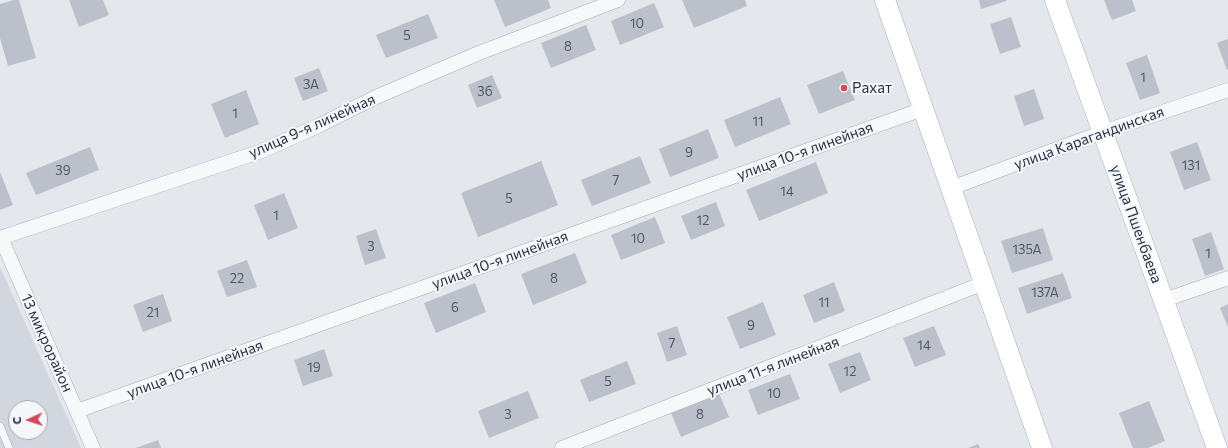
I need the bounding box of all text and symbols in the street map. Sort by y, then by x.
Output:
house number: 10 [630,16,644,32]
house number: 5 [403,28,411,44]
house number: 8 [564,39,572,55]
house number: 1 [1140,70,1146,86]
house number: 3А [303,77,319,93]
place label: Рахат [852,79,892,97]
marker: Рахат [839,83,849,93]
house number: 3б [477,84,493,100]
street label: улица 9-я линейная [246,90,378,162]
street label: улица Карагандинская [1012,102,1166,174]
house number: 1 [232,106,238,122]
house number: 11 [752,114,764,130]
street label: улица 10-я линейная [734,118,876,184]
house number: 9 [685,145,693,161]
house number: 131 [1182,158,1200,174]
street label: улица Пшенбаева [1106,162,1166,286]
house number: 39 [55,163,71,179]
house number: 7 [613,173,619,189]
house number: 14 [780,184,794,200]
house number: 5 [505,191,513,207]
house number: 1 [273,208,279,224]
house number: 12 [697,213,709,229]
street label: улица 10-я линейная [429,227,571,293]
house number: 10 [631,231,645,247]
house number: 3 [367,239,375,255]
house number: 135А [1012,242,1042,258]
house number: 1 [1205,246,1211,262]
house number: 22 [230,271,244,287]
house number: 8 [550,271,558,287]
house number: 137А [1031,285,1059,301]
street label: 13 микрорайон [17,291,77,395]
house number: 11 [818,295,830,311]
house number: 6 [451,300,459,316]
house number: 21 [147,305,159,321]
house number: 9 [747,318,755,334]
street label: улица 11-я линейная [704,332,842,400]
street label: улица 10-я линейная [124,336,266,402]
house number: 7 [669,336,675,352]
house number: 14 [917,338,931,354]
house number: 19 [307,360,321,376]
house number: 12 [844,364,856,380]
house number: 5 [604,374,612,390]
house number: 10 [767,386,781,402]
north arrow [8,400,48,440]
house number: 3 [504,407,512,423]
house number: 8 [696,407,704,423]
text: С [10,417,23,425]

